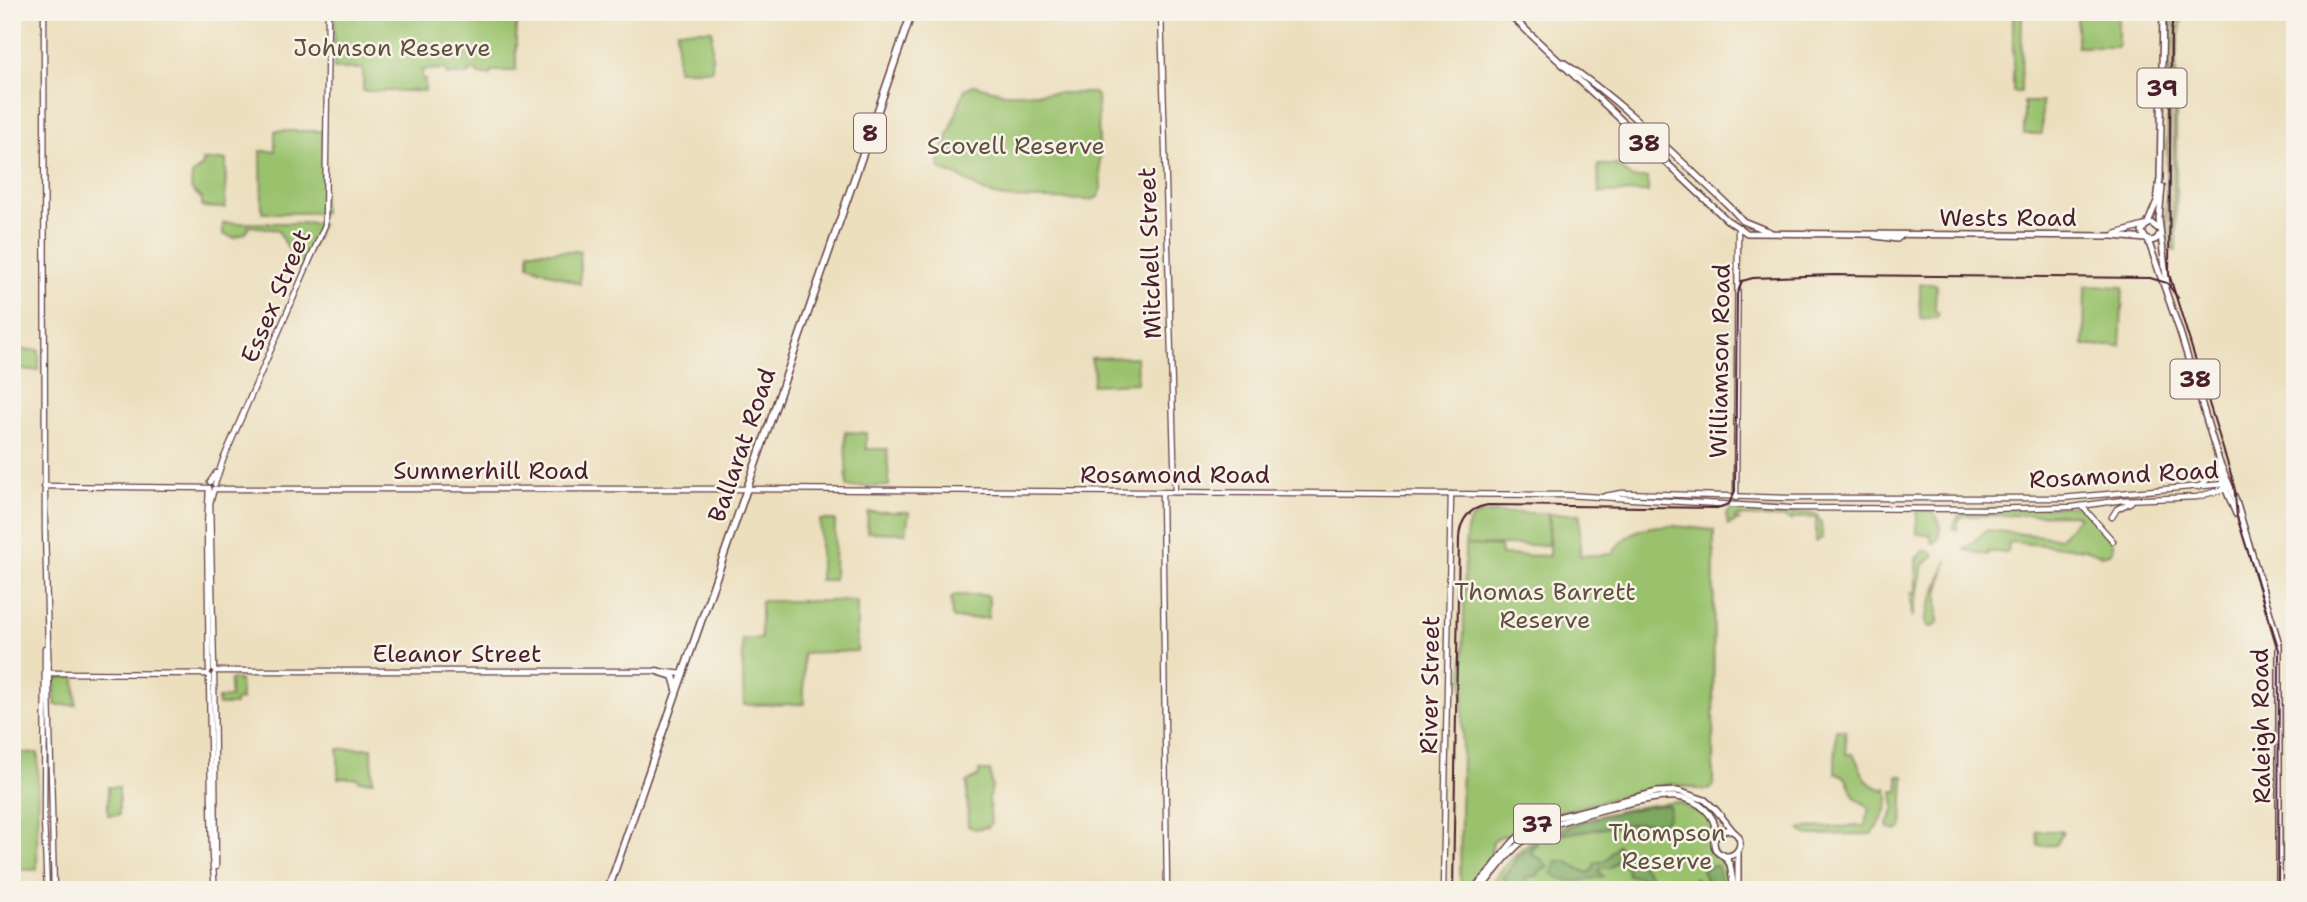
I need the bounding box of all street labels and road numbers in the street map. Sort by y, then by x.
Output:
road number: 39 [2138,68,2186,108]
road number: 8 [854,114,886,152]
road number: 38 [1620,124,1668,162]
street label: Mitchell Street [1131,166,1169,340]
street label: Wests Road [1939,202,2077,234]
street label: Essex Street [233,224,319,368]
street label: Williamson Road [1702,263,1738,459]
road number: 38 [2170,360,2220,398]
street label: Ballarat Road [701,364,783,526]
street label: Rosamond Road [2028,454,2220,496]
street label: Summerhill Road [393,455,589,487]
street label: Rosamond Road [1080,459,1270,491]
street label: River Street [1413,615,1447,755]
street label: Eleanor Street [373,638,541,670]
street label: Raleigh Road [2244,648,2278,804]
road number: 37 [1514,804,1560,844]

